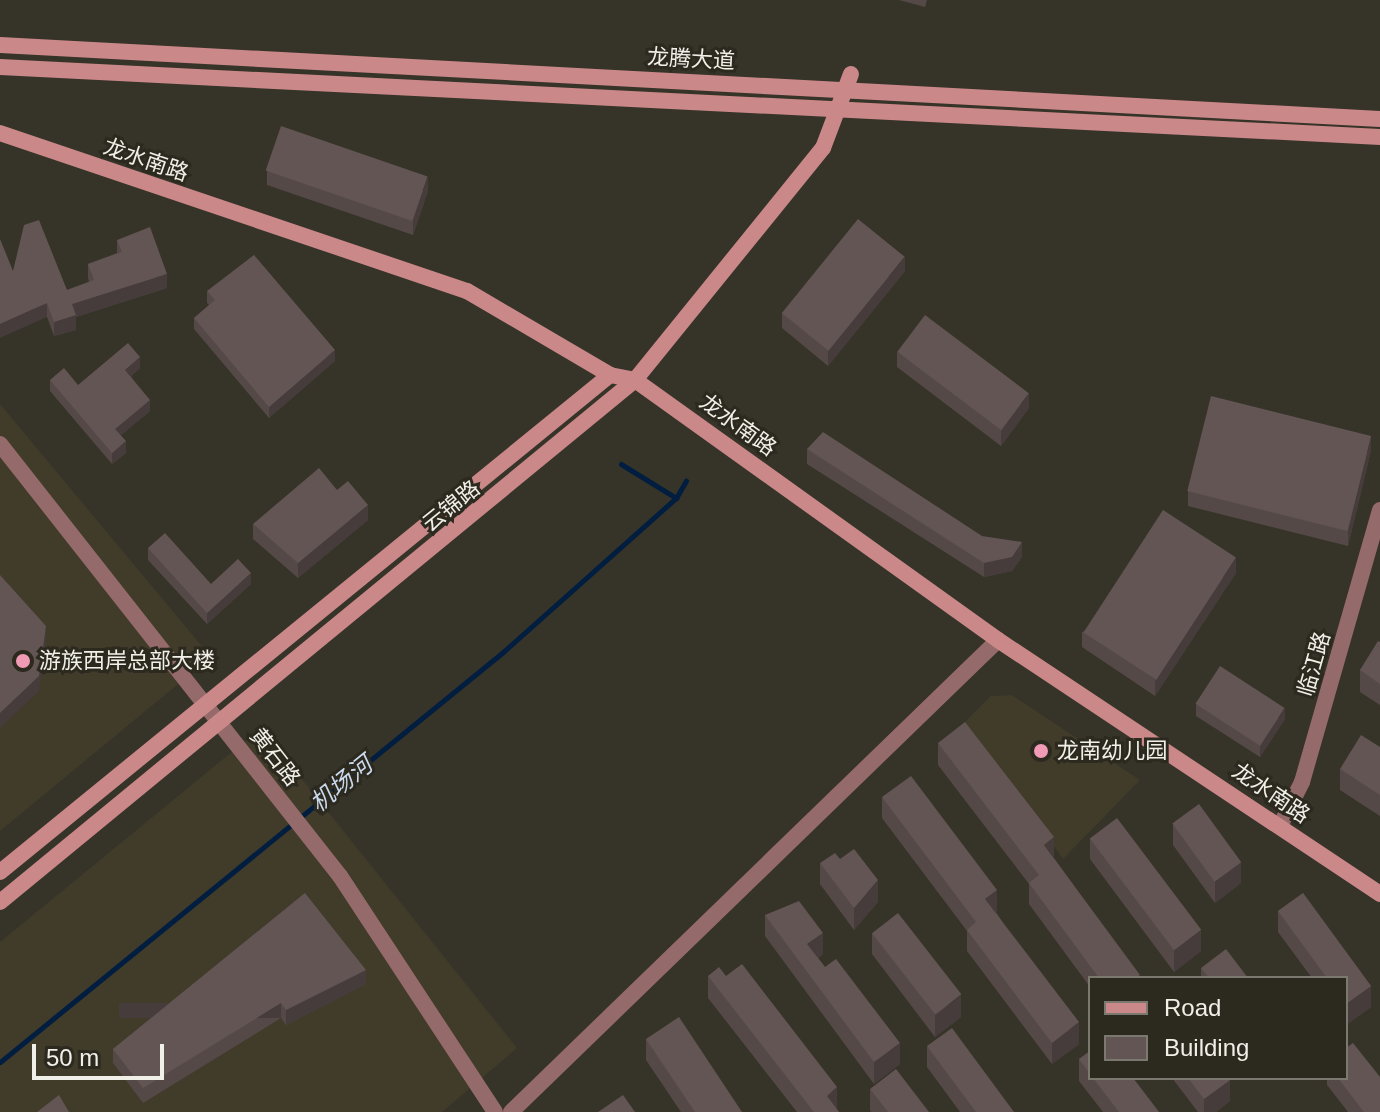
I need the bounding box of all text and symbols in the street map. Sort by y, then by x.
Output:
street label: 龙腾大道 [646,44,736,74]
street label: 龙水南路 [100,133,192,187]
street label: 龙水南路 [695,388,781,462]
street label: 云锦路 [417,475,485,537]
street label: 临江路 [1292,629,1336,699]
place label: 游族西岸总部大楼 [39,648,215,674]
marker: 游族西岸总部大楼 [14,652,32,670]
street label: 黄石路 [244,723,306,791]
place label: 龙南幼儿园 [1057,738,1167,764]
marker: 龙南幼儿园 [1032,742,1050,760]
water label: 机场河 [304,750,378,818]
street label: 龙水南路 [1227,757,1315,829]
legend [1088,976,1348,1080]
text: Road [1164,994,1221,1021]
scale bar [36,1028,168,1078]
text: Building [1164,1034,1249,1061]
text: 50 m [46,1044,99,1071]

